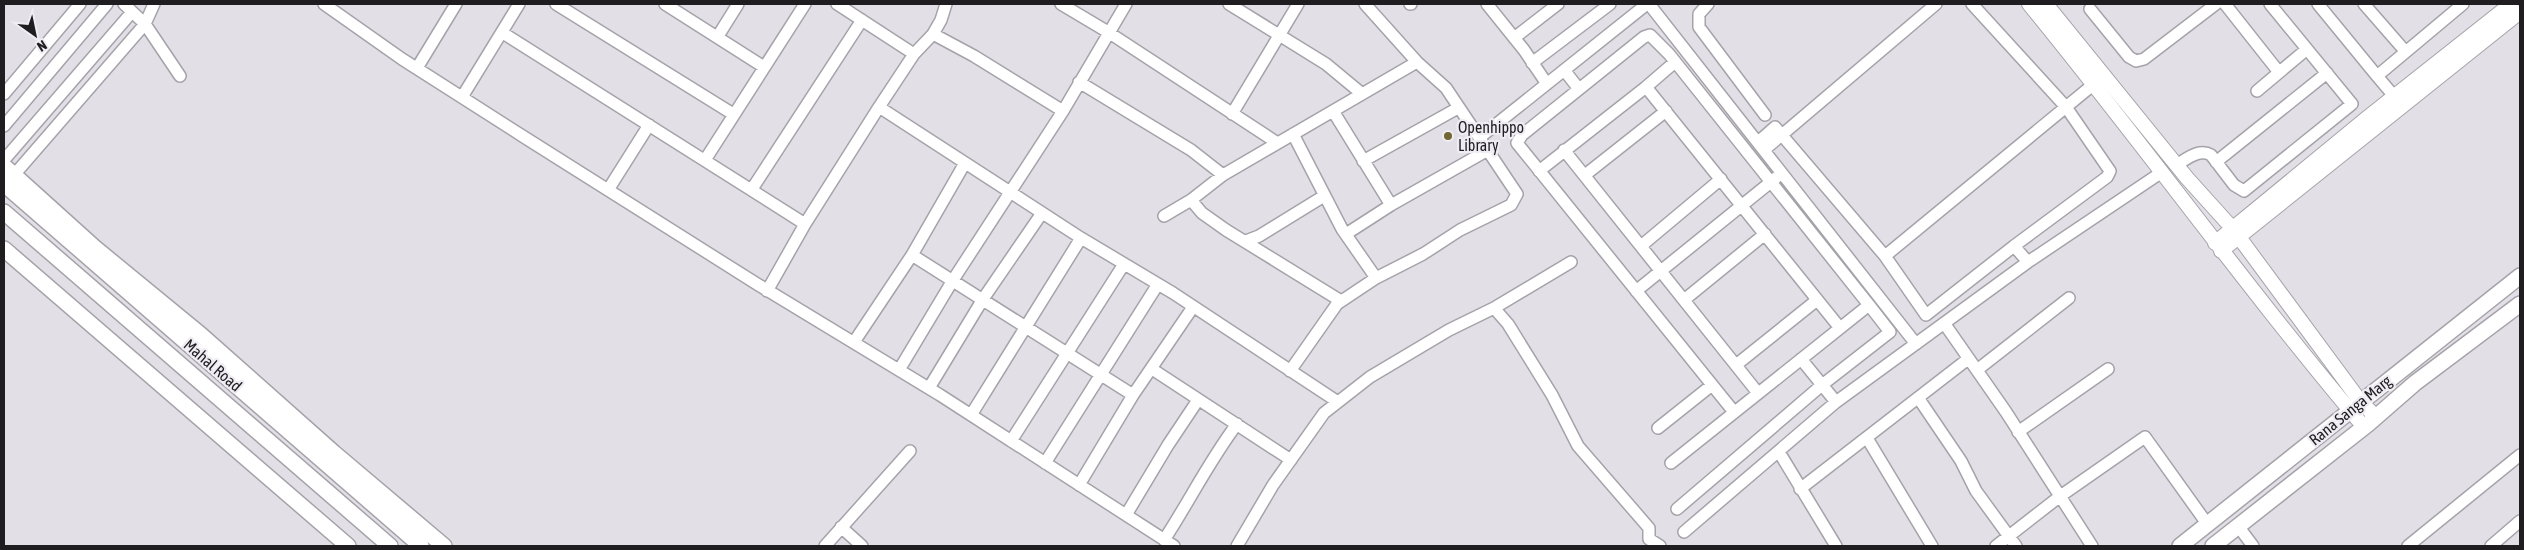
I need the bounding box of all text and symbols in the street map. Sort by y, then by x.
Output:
north arrow [10,10,60,60]
text: N [34,37,50,55]
place label: Openhippo Library [1458,118,1524,155]
marker: Openhippo Library [1442,130,1454,142]
street label: Mahal Road [181,335,245,395]
street label: Rana Sanga Marg [2305,371,2395,449]

